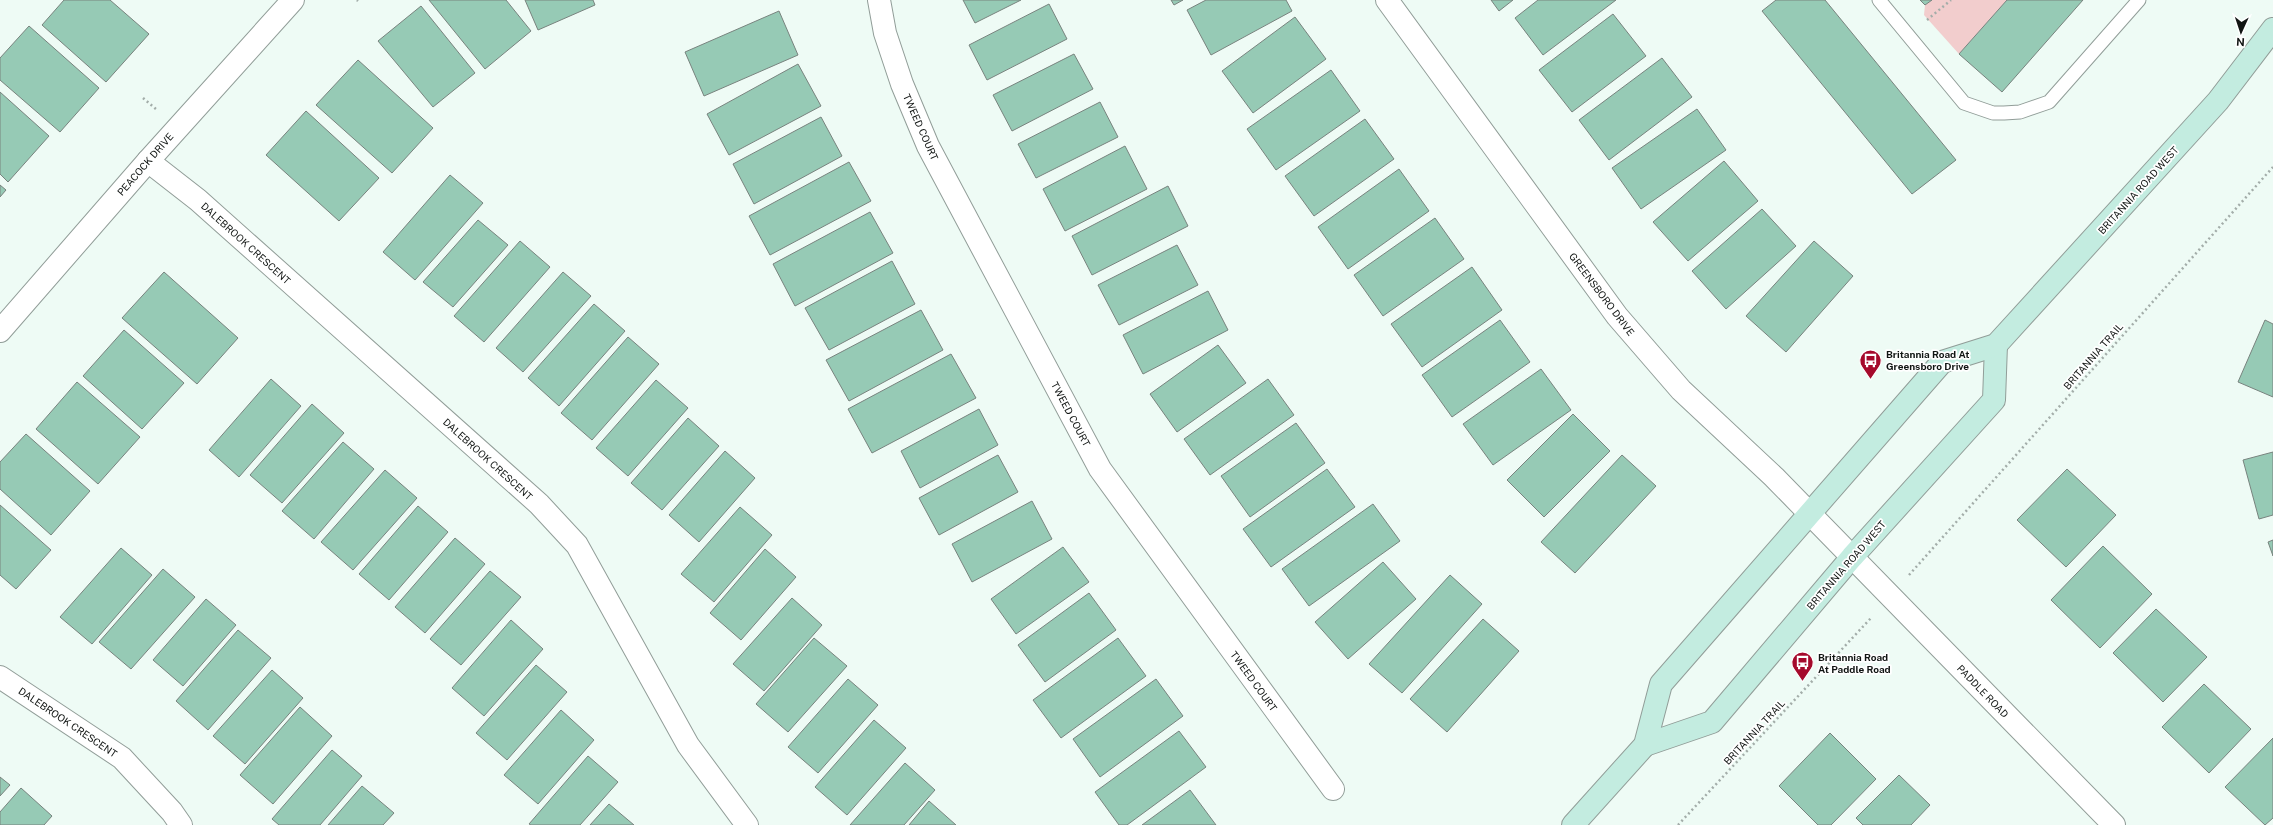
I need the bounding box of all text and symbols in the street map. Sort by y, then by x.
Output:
north arrow [2221,12,2261,52]
text: N [2236,36,2245,48]
street label: TWEED COURT [901,92,941,162]
street label: PEACOCK DRIVE [115,130,175,198]
street label: BRITANNIA ROAD WEST [2095,144,2181,236]
street label: DALEBROOK CRESCENT [199,200,293,286]
street label: GREENSBORO DRIVE [1567,250,1637,338]
street label: BRITANNIA TRAIL [2061,320,2125,392]
bus stop icon: Britannia Road At Greensboro Drive [1857,347,1883,380]
place label: Britannia Road At Greensboro Drive [1886,348,1969,372]
street label: TWEED COURT [1049,380,1093,448]
street label: DALEBROOK CRESCENT [441,416,535,502]
street label: BRITANNIA ROAD WEST [1804,518,1888,612]
street label: TWEED COURT [1228,649,1280,713]
bus stop icon: Britannia Road At Paddle Road [1790,650,1816,683]
place label: Britannia Road At Paddle Road [1818,651,1891,675]
street label: PADDLE ROAD [1955,662,2011,720]
street label: DALEBROOK CRESCENT [16,685,120,760]
street label: BRITANNIA TRAIL [1721,697,1787,767]

